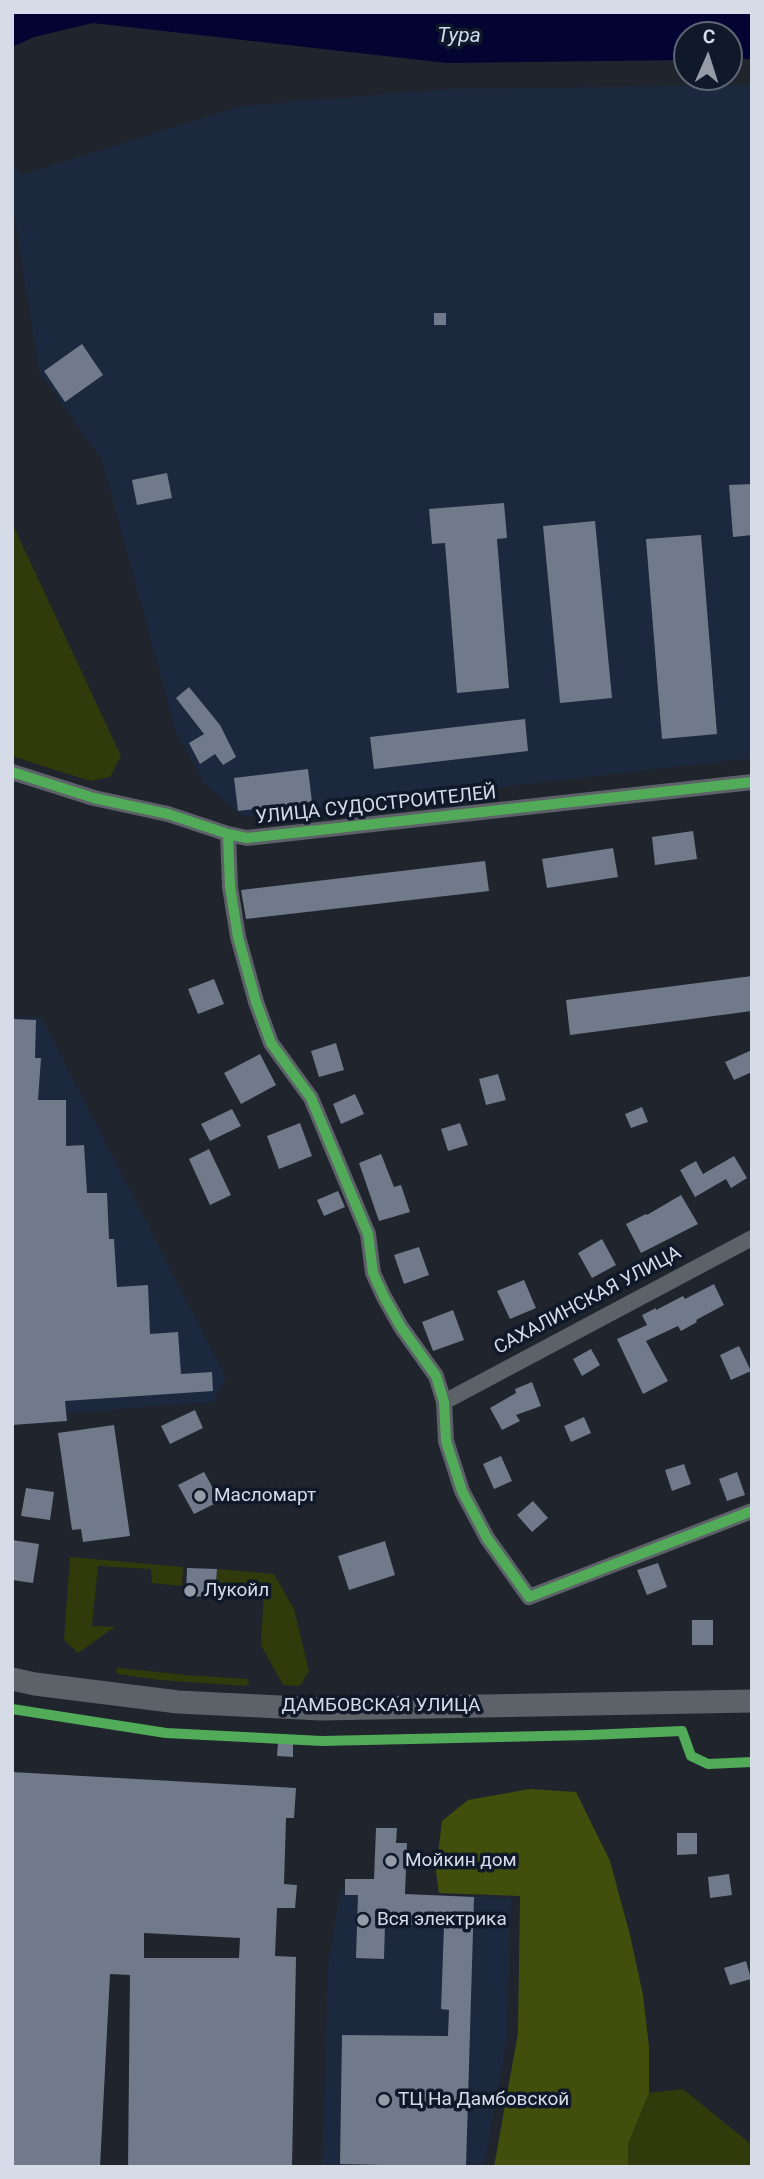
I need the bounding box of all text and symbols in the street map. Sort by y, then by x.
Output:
north arrow [673,21,743,91]
water label: Тура [437,24,481,50]
text: С [702,25,716,48]
street label: УЛИЦА СУДОСТРОИТЕЛЕЙ [254,782,498,830]
street label: САХАЛИНСКАЯ УЛИЦА [491,1242,685,1360]
place label: Масломарт [214,1485,316,1507]
marker: Масломарт [192,1488,208,1504]
place label: Лукойл [204,1580,269,1602]
marker: Лукойл [182,1583,198,1599]
street label: ДАМБОВСКАЯ УЛИЦА [282,1695,480,1717]
place label: Мойкин дом [405,1850,517,1872]
marker: Мойкин дом [383,1853,399,1869]
place label: Вся электрика [377,1909,507,1931]
marker: Вся электрика [355,1912,371,1928]
place label: ТЦ На Дамбовской [398,2089,569,2111]
marker: ТЦ На Дамбовской [376,2092,392,2108]

